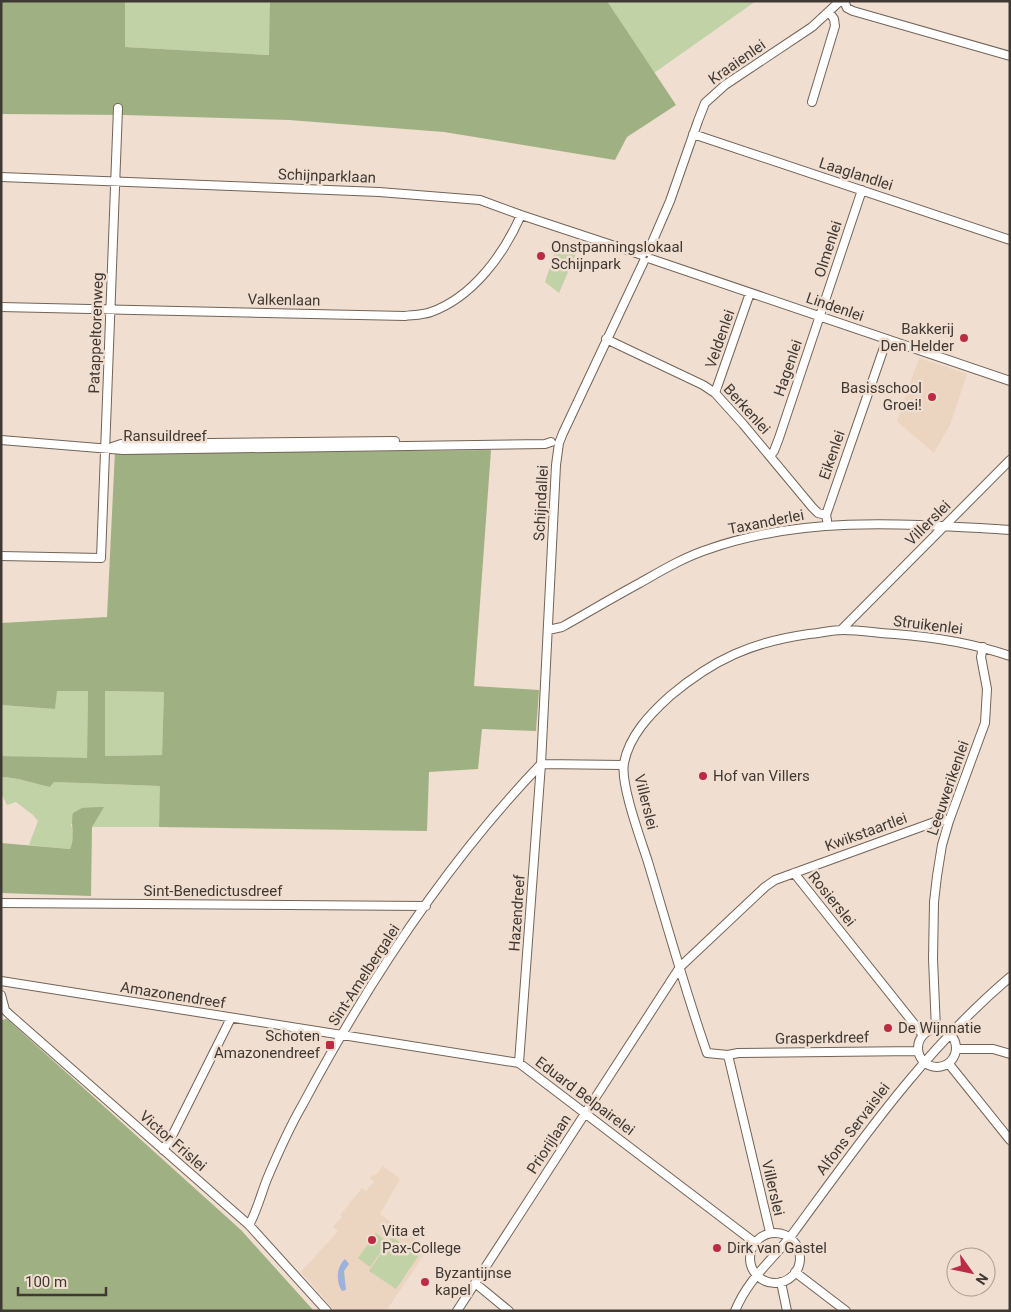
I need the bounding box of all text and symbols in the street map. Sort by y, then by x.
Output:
street label: Kraaienlei [705,36,769,88]
street label: Laaglandlei [817,154,895,194]
street label: Schijnparklaan [278,165,376,187]
street label: Olmenlei [810,218,846,280]
place label: Onstpanningslokaal Schijnpark [551,238,683,273]
marker: Onstpanningslokaal Schijnpark [535,250,547,262]
street label: Patappeltorenweg [85,272,107,394]
street label: Lindenlei [804,289,866,325]
street label: Valkenlaan [247,290,321,310]
street label: Veldenlei [702,307,738,371]
place label: Bakkerij Den Helder [880,320,954,355]
marker: Bakkerij Den Helder [958,332,970,344]
street label: Hagenlei [770,337,806,399]
place label: Basisschool Groei! [841,379,922,414]
street label: Berkenlei [720,380,774,438]
marker: Basisschool Groei! [926,391,938,403]
street label: Ransuildreef [123,427,208,445]
street label: Eikenlei [815,428,849,482]
street label: Schijndallei [530,465,552,541]
street label: Villerslei [902,497,954,549]
street label: Taxanderlei [727,506,805,538]
street label: Struikenlei [892,612,964,638]
street label: Leeuwerikenlei [923,738,973,838]
place label: Hof van Villers [713,767,810,785]
marker: Hof van Villers [697,770,709,782]
street label: Villerslei [630,772,662,832]
street label: Kwikstaartlei [822,809,910,855]
street label: Rosierslei [804,868,860,930]
street label: Hazendreef [505,873,529,952]
street label: Sint-Benedictusdreef [144,882,283,900]
street label: Sint-Amelbergalei [324,921,404,1029]
street label: Amazonendreef [119,978,228,1012]
place label: De Wijnnatie [898,1019,981,1037]
marker: De Wijnnatie [882,1022,894,1034]
place label: Schoten Amazonendreef [214,1027,321,1062]
street label: Grasperkdreef [775,1028,870,1048]
marker: Schoten Amazonendreef [324,1039,336,1051]
street label: Eduard Belpairelei [532,1053,638,1139]
street label: Alfons Servaislei [812,1079,894,1179]
street label: Victor Frislei [136,1107,210,1175]
street label: Priorijlaan [523,1111,575,1177]
street label: Villerslei [758,1158,788,1218]
place label: Vita et Pax-College [382,1222,461,1257]
marker: Vita et Pax-College [366,1234,378,1246]
place label: Dirk van Gastel [727,1239,827,1257]
marker: Dirk van Gastel [711,1242,723,1254]
north arrow [946,1247,996,1297]
scale bar [18,1264,105,1296]
place label: Byzantijnse kapel [435,1264,511,1299]
text: N [972,1271,991,1288]
text: 100 m [25,1273,67,1291]
marker: Byzantijnse kapel [419,1276,431,1288]

